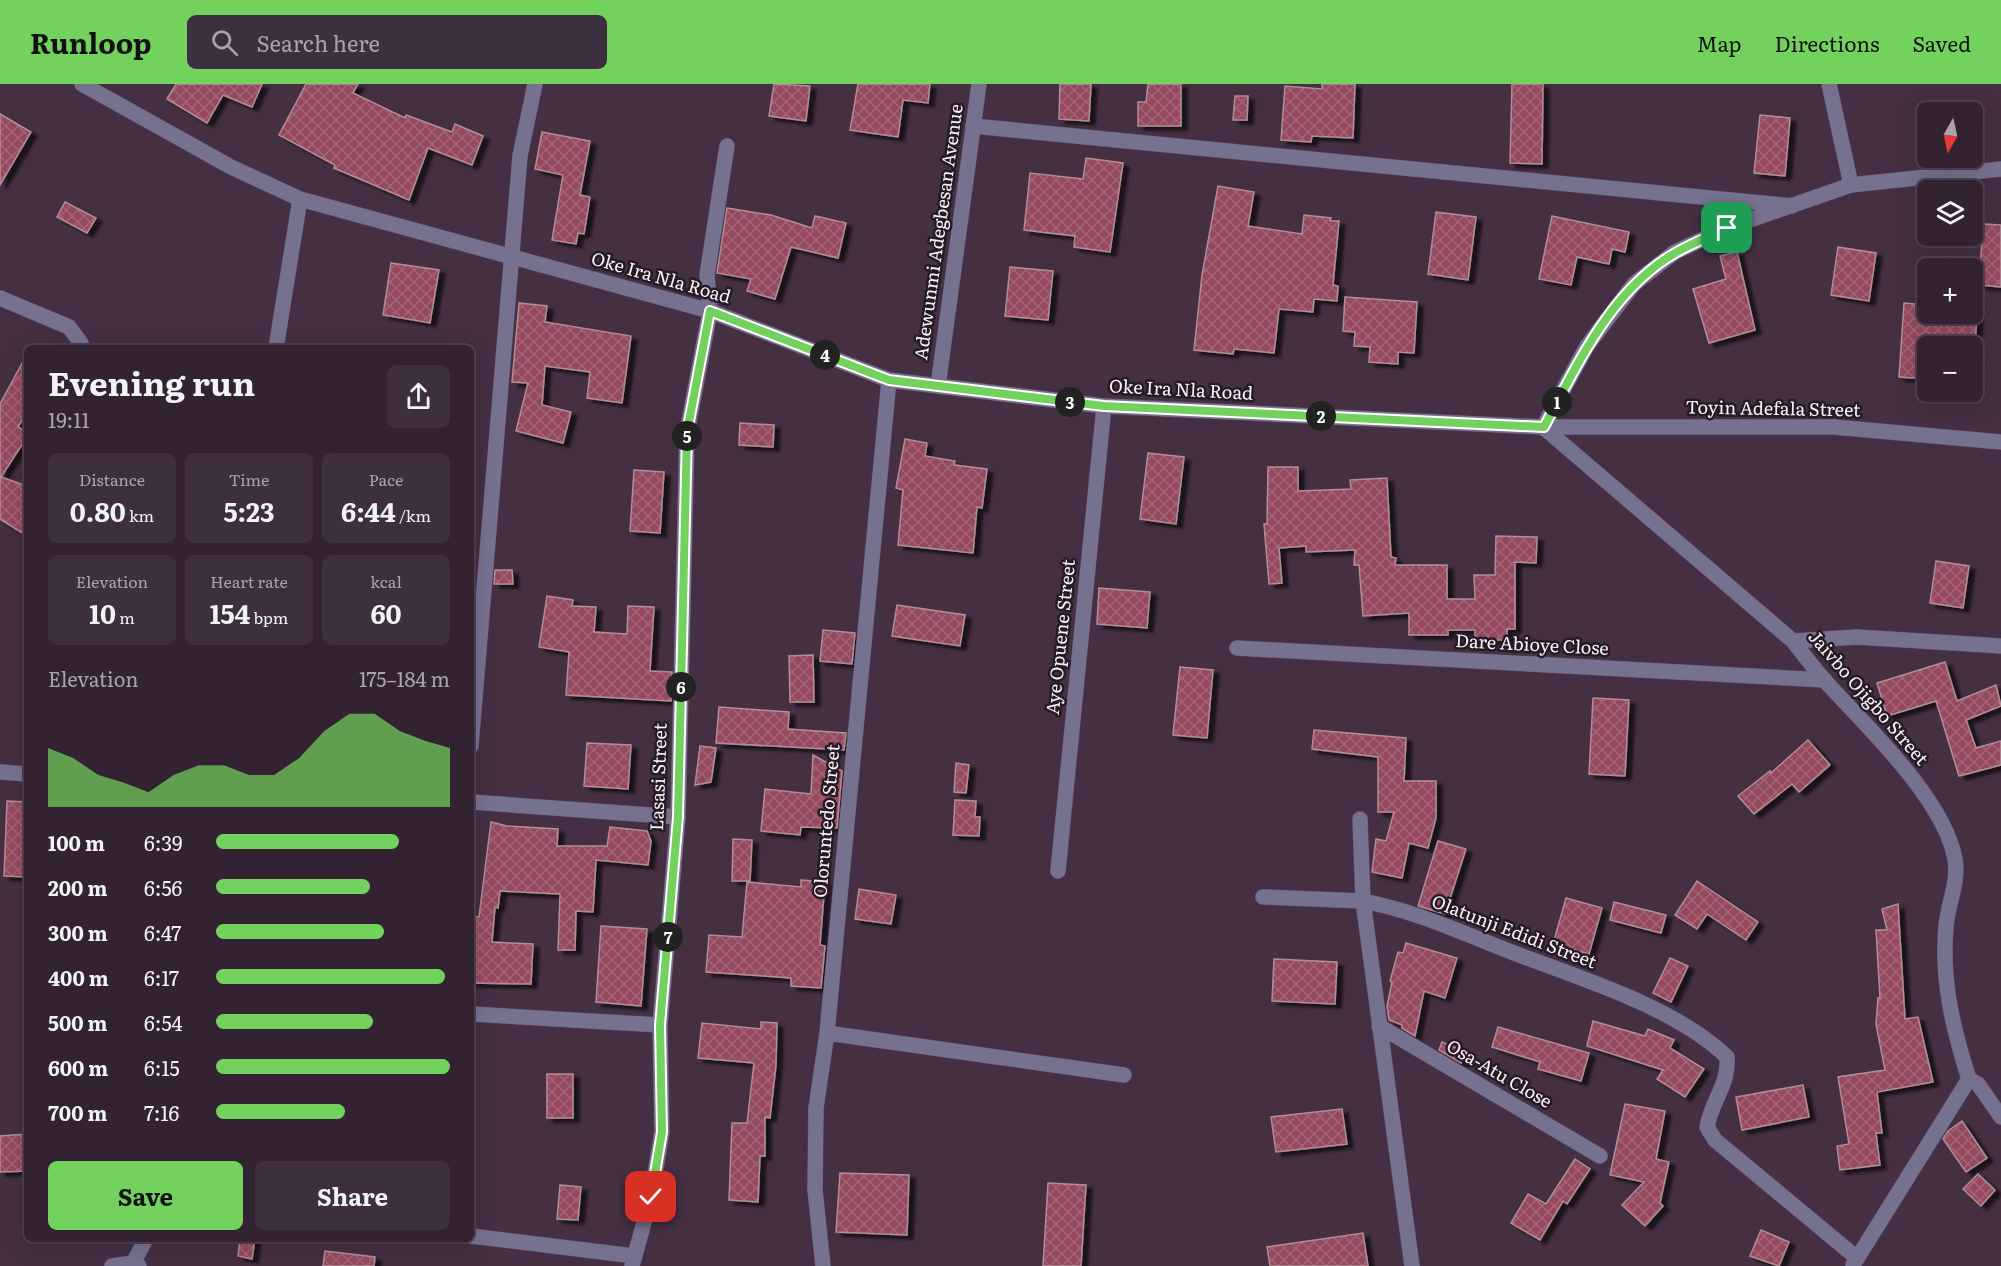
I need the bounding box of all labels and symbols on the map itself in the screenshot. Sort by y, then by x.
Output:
street label: Adewunmi Adegbesan Avenue [906,102,969,362]
north arrow [1917,102,1983,168]
pin [1701,202,1752,253]
street label: Oke Ira Nla Road [588,244,734,309]
pin: 4 [810,340,840,370]
street label: Oke Ira Nla Road [1108,371,1254,406]
pin: 3 [1055,387,1085,417]
pin: 1 [1542,387,1572,417]
street label: Toyin Adefala Street [1685,392,1861,423]
pin: 2 [1306,401,1336,431]
pin: 5 [672,421,702,451]
street label: Aye Opuene Street [1038,557,1081,716]
street label: Jaivbo Ojigbo Street [1803,623,1936,771]
street label: Dare Abioye Close [1455,626,1609,661]
pin: 6 [666,672,696,702]
street label: Lasasi Street [642,722,673,831]
street label: Oloruntedo Street [805,742,846,899]
street label: Olatunji Edidi Street [1428,887,1602,975]
pin: 7 [653,922,683,952]
street label: Osa-Atu Close [1442,1032,1558,1114]
pin [625,1171,676,1222]

